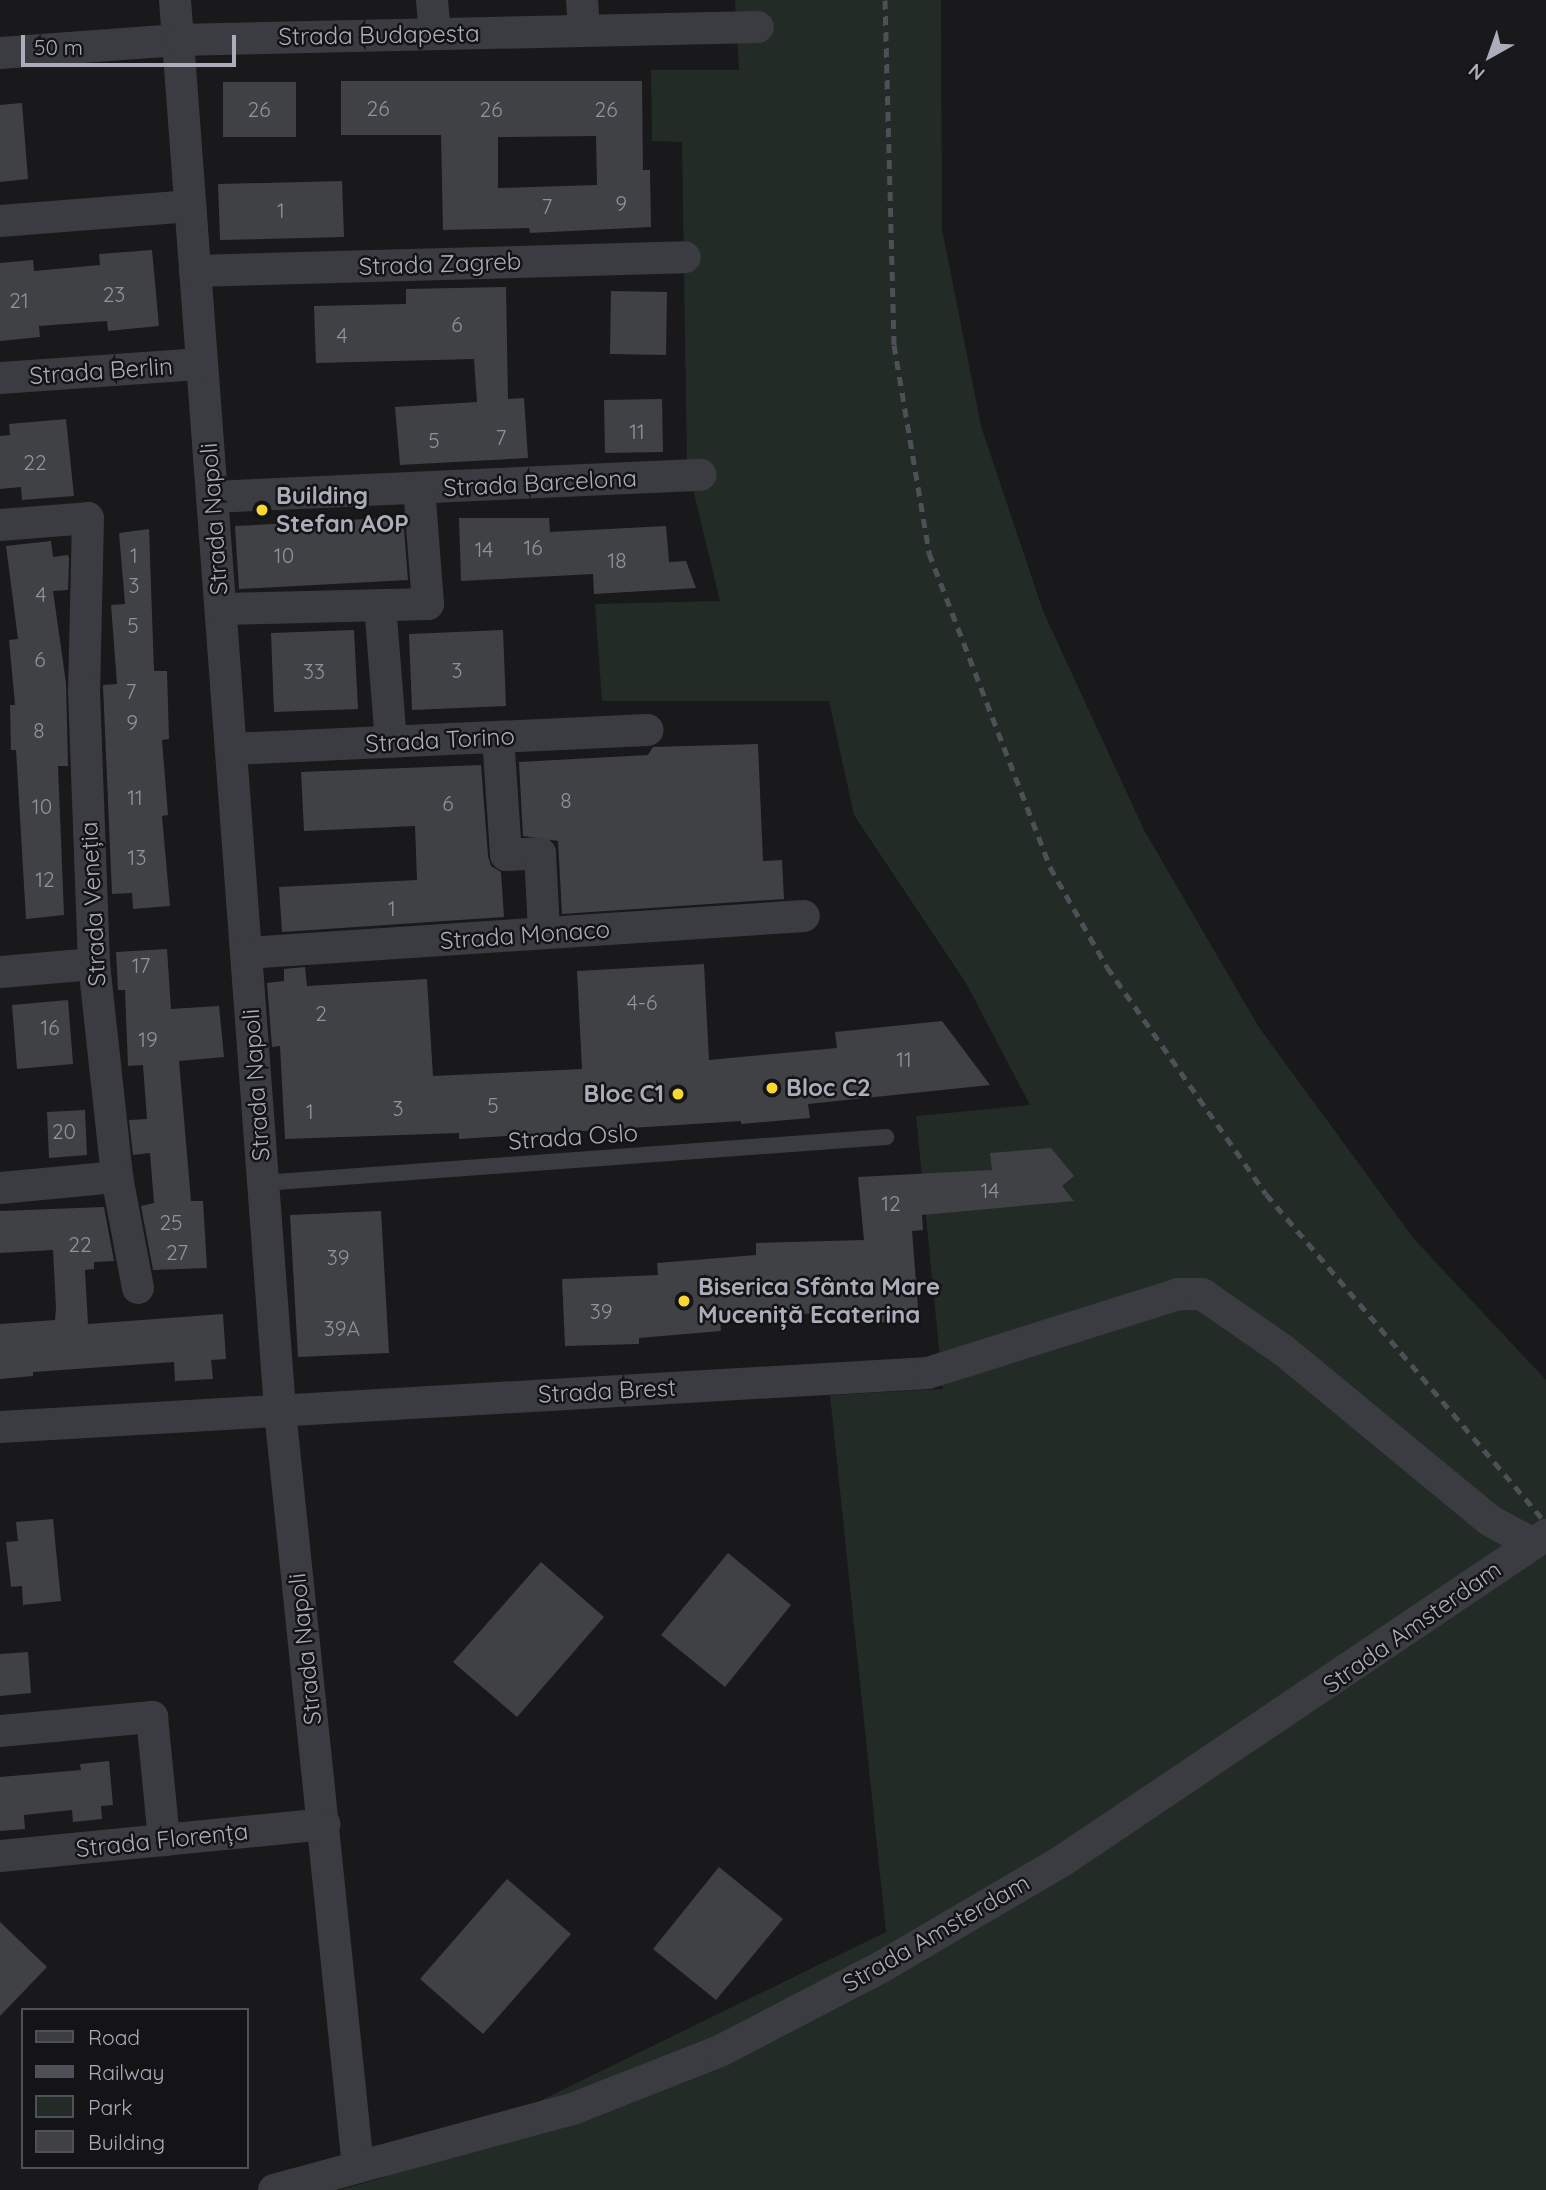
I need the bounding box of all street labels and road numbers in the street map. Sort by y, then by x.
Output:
street label: Strada Budapesta [278,19,480,51]
street label: Strada Zagreb [358,247,522,281]
street label: Strada Berlin [28,352,174,390]
street label: Strada Napoli [194,442,234,596]
street label: Strada Barcelona [442,464,638,502]
street label: Strada Torino [365,722,515,758]
street label: Strada Veneția [74,821,112,987]
street label: Strada Monaco [439,915,611,955]
street label: Strada Napoli [236,1008,276,1162]
street label: Strada Oslo [507,1118,639,1156]
street label: Strada Brest [537,1373,677,1409]
street label: Strada Amsterdam [1317,1555,1507,1699]
street label: Strada Napoli [283,1572,327,1726]
street label: Strada Florența [74,1817,250,1863]
street label: Strada Amsterdam [838,1868,1034,1998]

